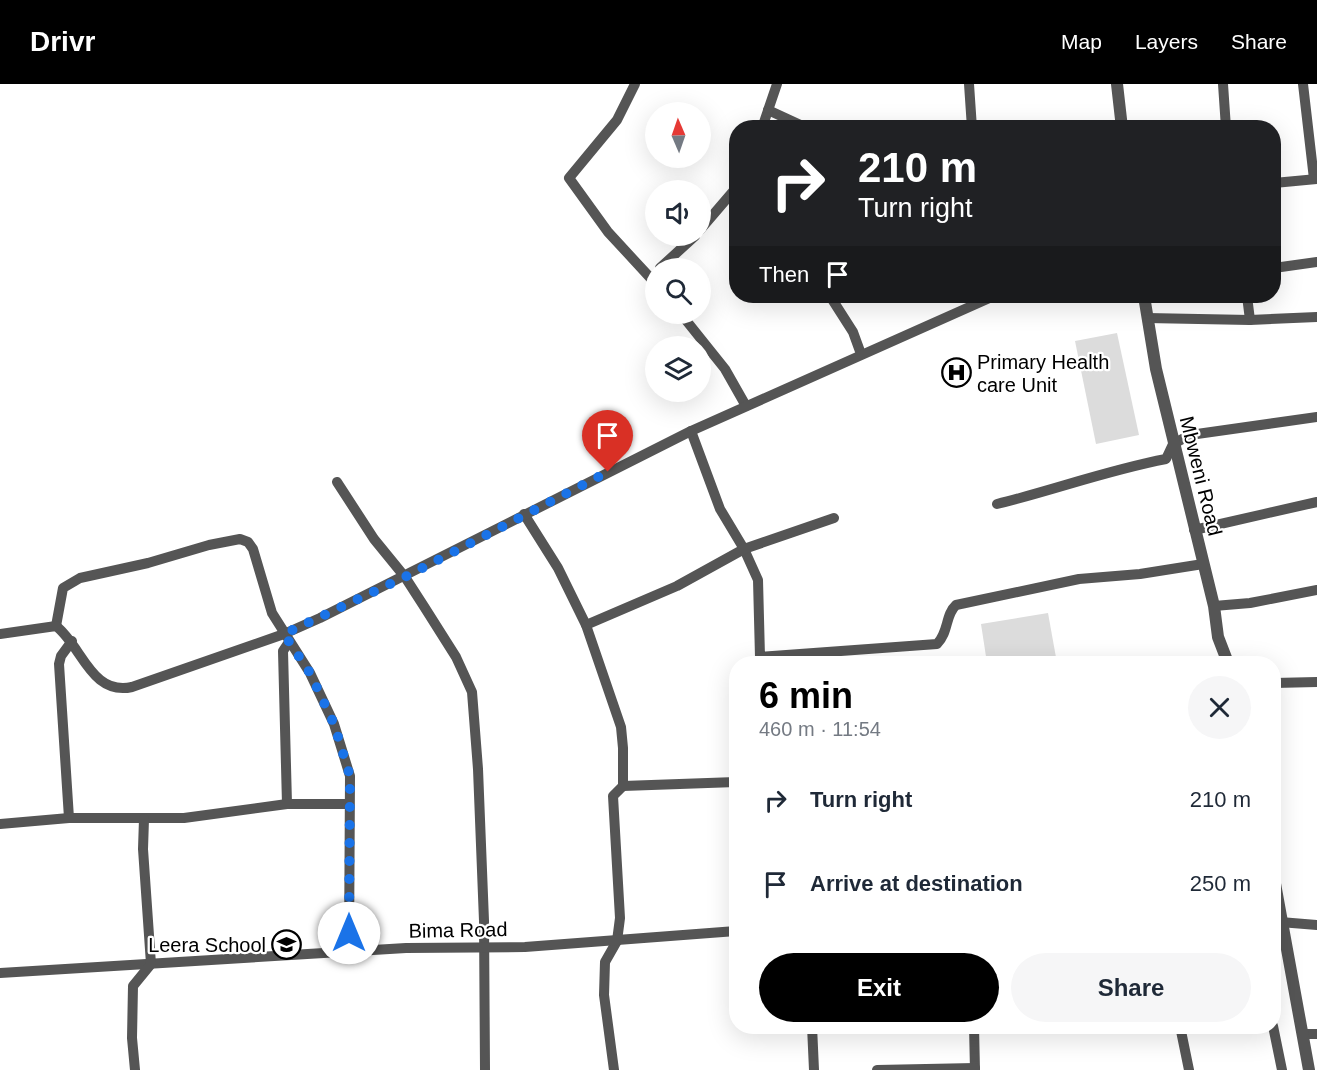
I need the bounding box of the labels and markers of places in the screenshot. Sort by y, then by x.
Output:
place label: Primary Health care Unit [977,351,1109,396]
hospital icon: Primary Health care Unit [940,357,972,389]
pin [582,410,633,472]
school or university icon: Leera School [271,929,303,961]
place label: Leera School [148,934,266,956]

